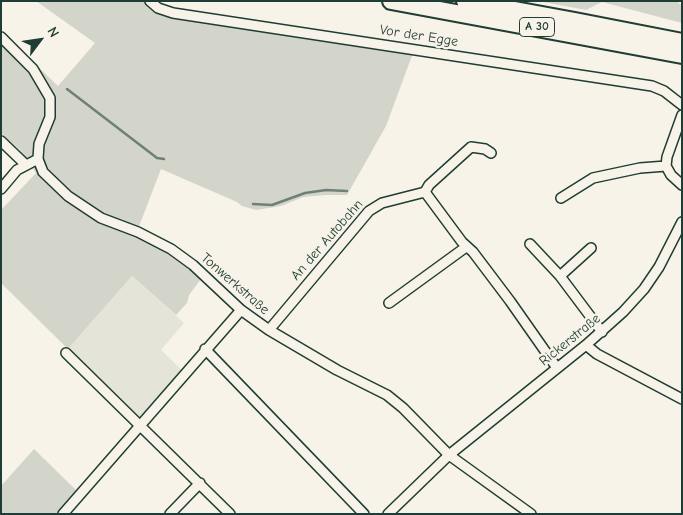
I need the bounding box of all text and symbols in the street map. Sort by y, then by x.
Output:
north arrow [15,15,65,65]
road number: A 30 [520,18,554,36]
street label: Vor der Egge [379,22,459,50]
text: N [44,24,63,40]
street label: An der Autobahn [287,196,367,284]
street label: Tonwerkstraße [197,250,273,318]
street label: Rickerstraße [536,310,604,370]

